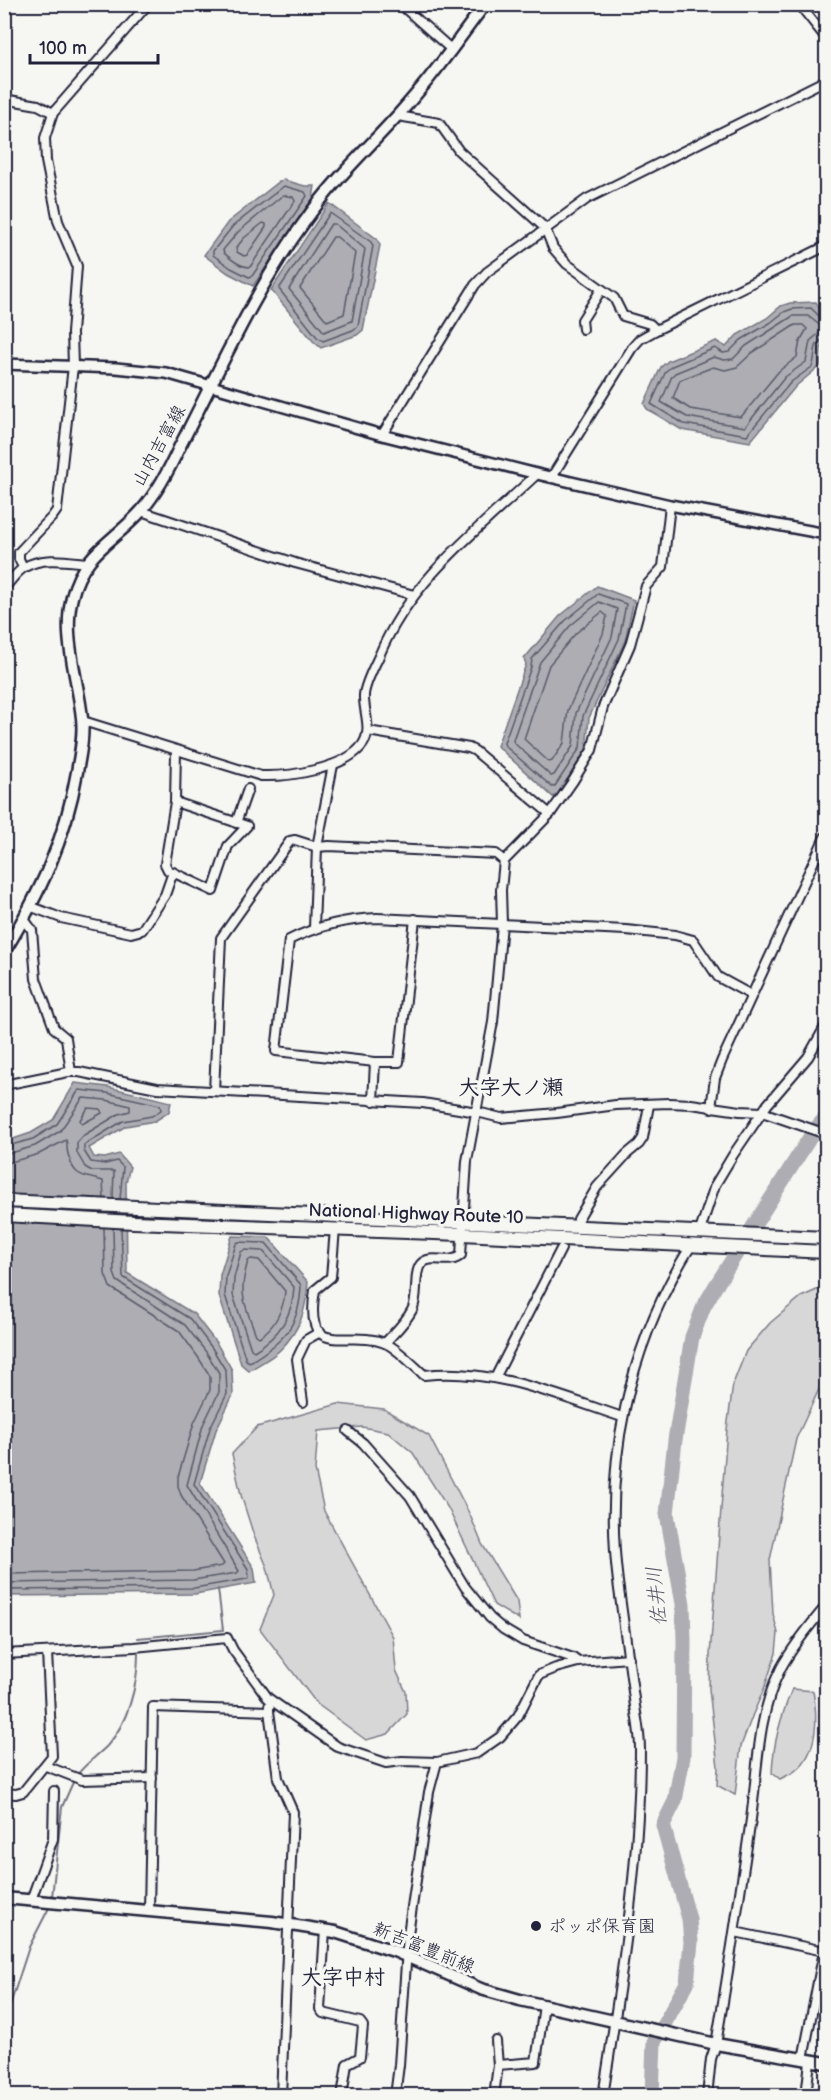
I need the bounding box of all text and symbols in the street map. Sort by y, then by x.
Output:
scale bar [30,27,158,65]
text: 100 m [39,38,87,59]
street label: 山内吉富線 [128,402,190,490]
district label: 大字大ノ瀬 [459,1075,564,1100]
street label: National Highway Route 10 [308,1200,524,1228]
water label: 佐井川 [642,1565,672,1627]
place label: ポッポ保育園 [548,1916,656,1937]
street label: 新吉富豊前線 [370,1918,478,1978]
marker: ポッポ保育園 [529,1919,543,1933]
district label: 大字中村 [301,1965,385,1990]

